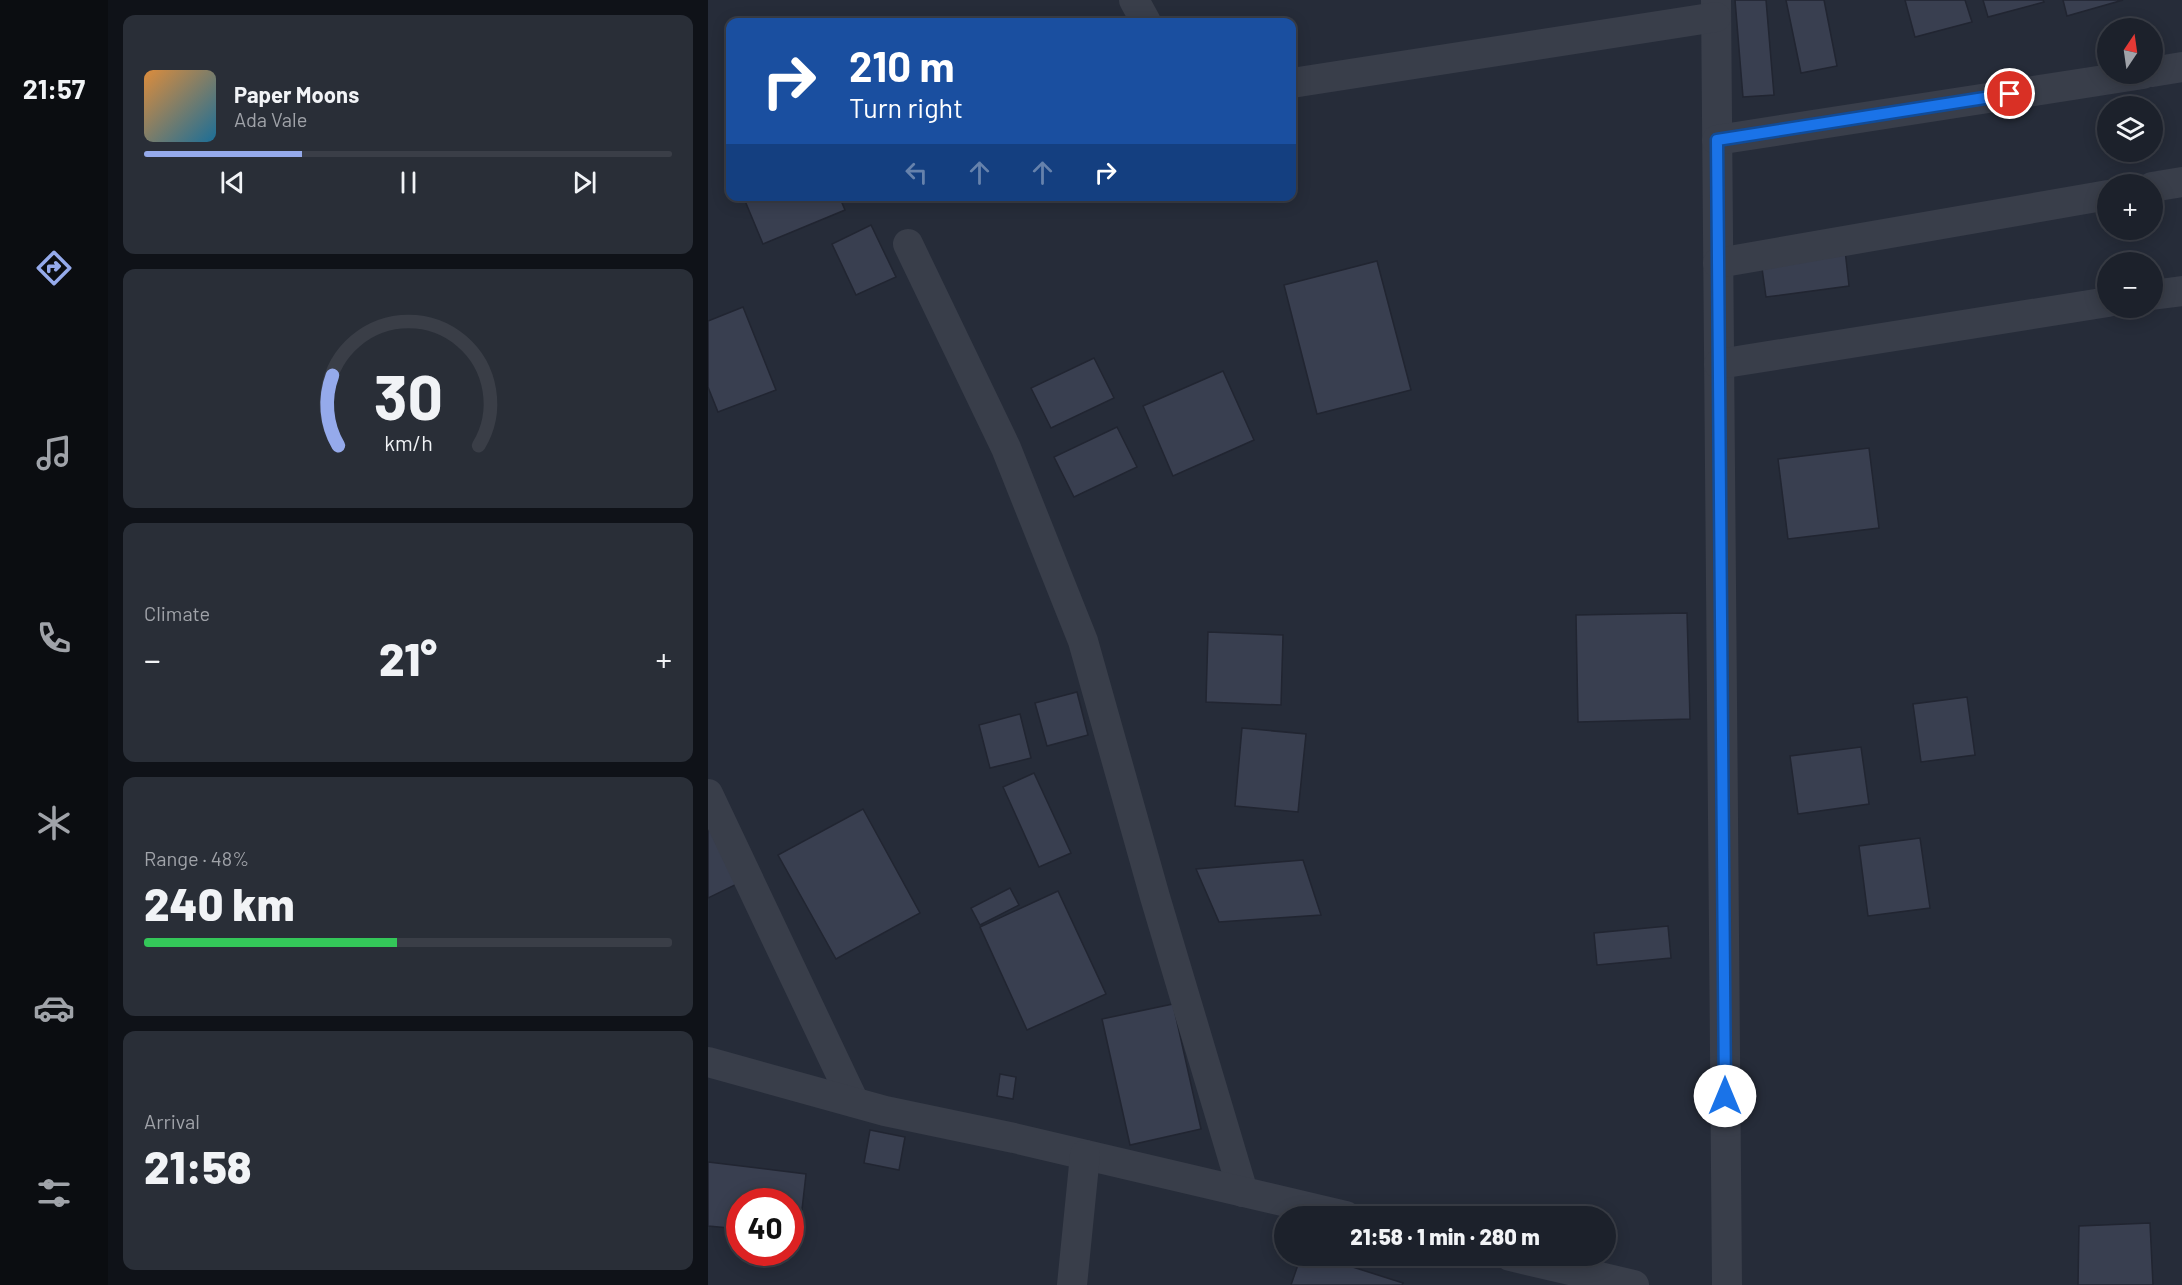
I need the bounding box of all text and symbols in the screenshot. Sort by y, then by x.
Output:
north arrow [2097,18,2163,84]
map controls [2097,18,2163,318]
text: 210 m [849,40,955,90]
icon: right [750,42,828,120]
pin [1984,68,2035,119]
text: 21:57 [23,72,85,104]
icon: arrive [1993,77,2026,110]
text: Paper Moons [234,81,359,107]
text: Turn right [849,91,963,123]
button: layers [2097,96,2163,162]
text: Ada Vale [234,107,307,131]
icon: left [900,156,933,189]
icon: ahead [963,156,996,189]
icon: ahead [1026,156,1059,189]
icon: right [1089,156,1122,189]
icon: previous [216,166,249,199]
icon: pause [392,166,425,199]
icon: next [568,166,601,199]
button: + [2097,174,2163,240]
icon: directions [33,247,75,289]
button: − [2097,252,2163,318]
text: 30 [373,358,443,432]
text: km/h [384,430,432,455]
icon: music [33,432,75,474]
text: Climate [144,601,210,625]
icon: phone [33,617,75,659]
text: 21° [379,631,437,685]
text: − [144,639,161,679]
text: + [655,639,672,679]
icon: climate [33,802,75,844]
text: Range · 48% [144,846,249,870]
text: 240 km [144,876,295,930]
icon: car [33,987,75,1029]
position arrow [1693,1064,1757,1128]
text: Arrival [144,1109,200,1133]
text: 21:58 [144,1139,252,1193]
icon: filters [33,1172,75,1214]
speed limit sign: 40 [726,1188,804,1266]
text: 21:58 · 1 min · 280 m [1350,1223,1540,1249]

